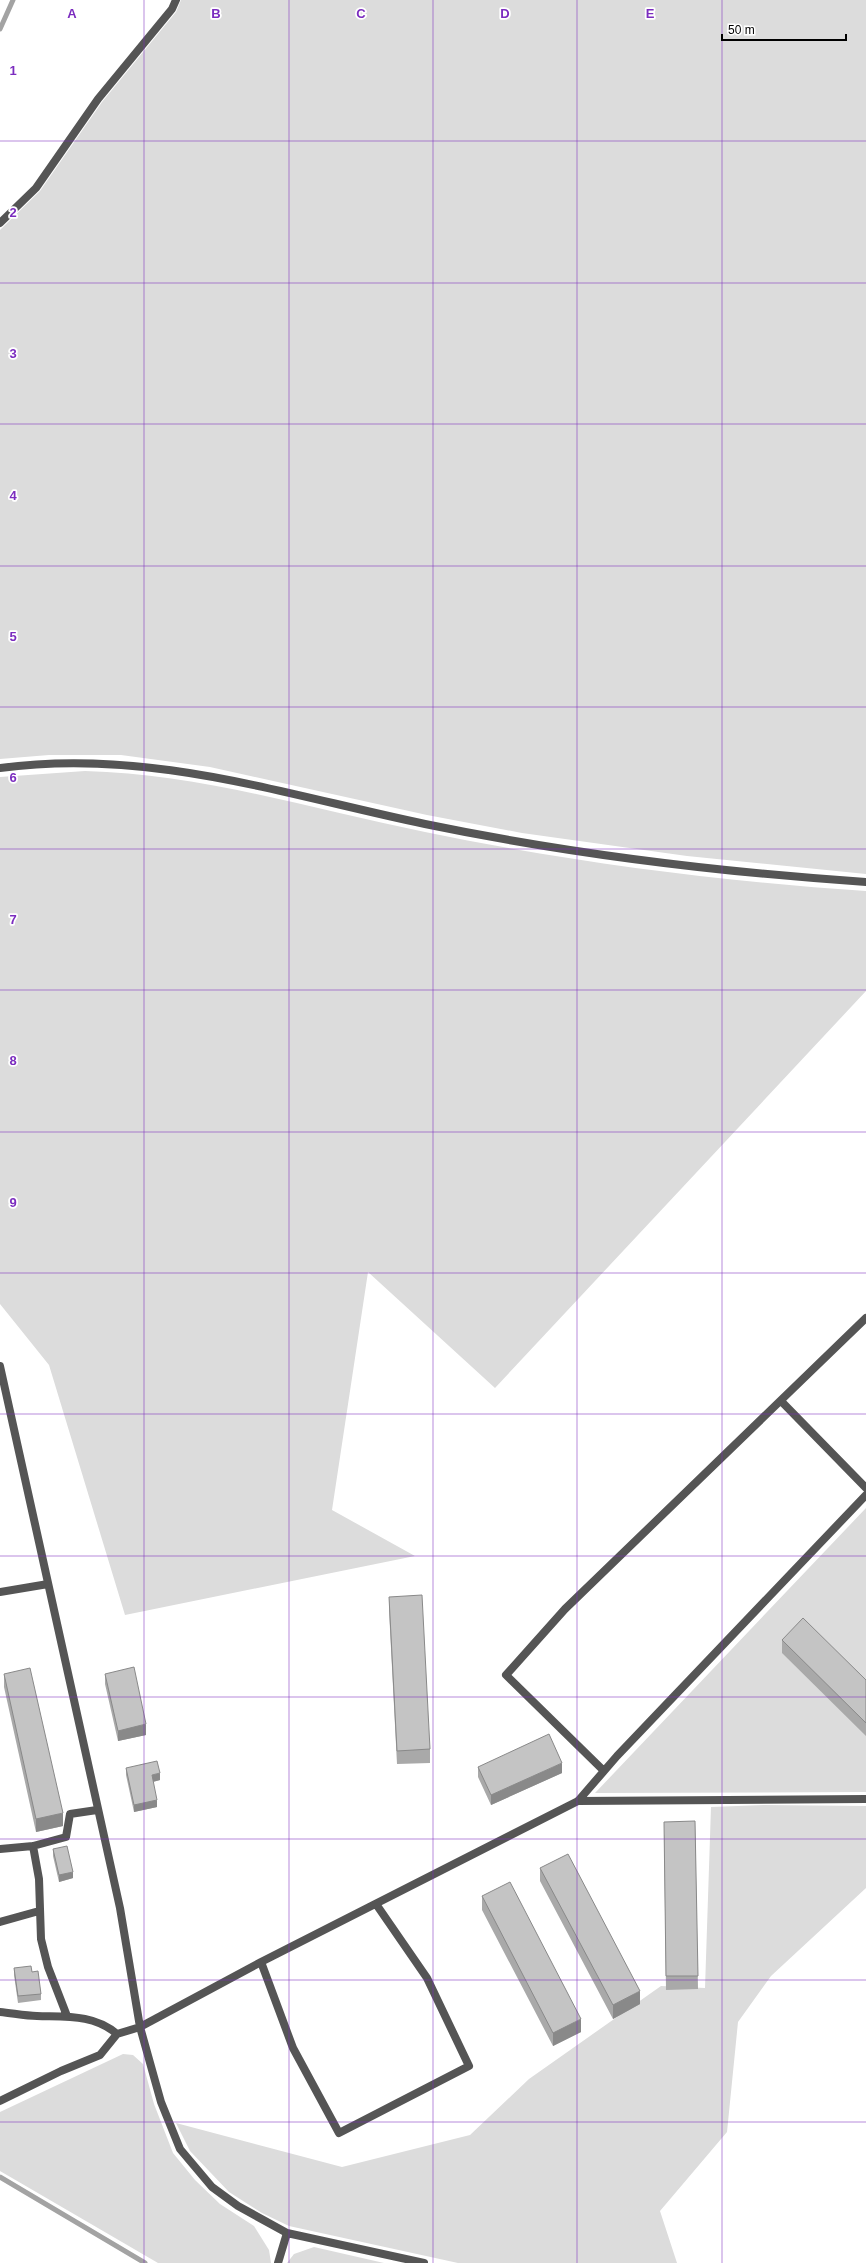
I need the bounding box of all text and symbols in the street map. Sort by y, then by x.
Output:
text: A [67,6,77,21]
text: B [211,6,221,21]
text: C [356,6,366,21]
text: D [500,6,510,21]
text: E [646,6,655,21]
scale bar [722,16,846,42]
text: 50 m [728,23,755,37]
text: 1 [9,63,17,78]
text: 2 [9,205,17,220]
text: 3 [9,346,17,361]
text: 4 [9,488,17,503]
text: 5 [9,629,17,644]
text: 6 [9,770,17,785]
text: 7 [9,912,17,927]
text: 8 [9,1053,17,1068]
text: 9 [9,1195,17,1210]

